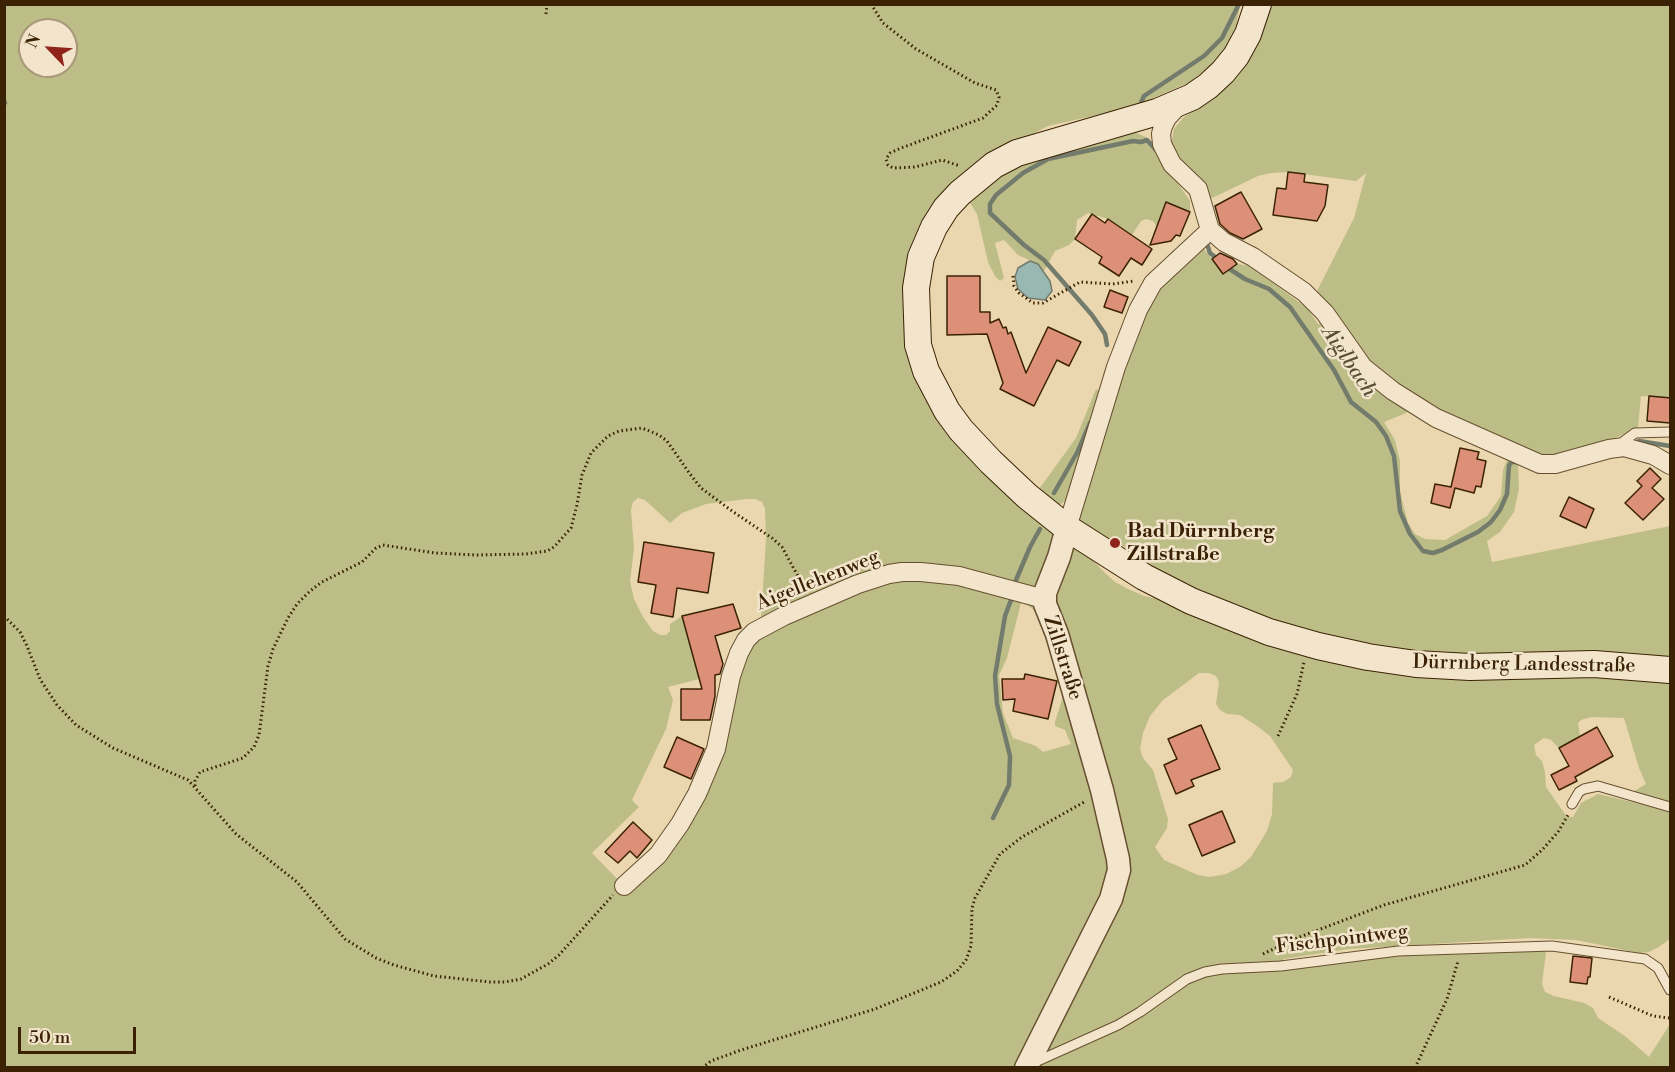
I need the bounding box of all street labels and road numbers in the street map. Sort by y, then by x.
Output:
street label: Aigellehenweg [753,545,883,617]
street label: Zillstraße [1037,613,1087,703]
street label: Dürrnberg Landesstraße [1412,651,1636,679]
street label: Fischpointweg [1275,920,1409,960]

